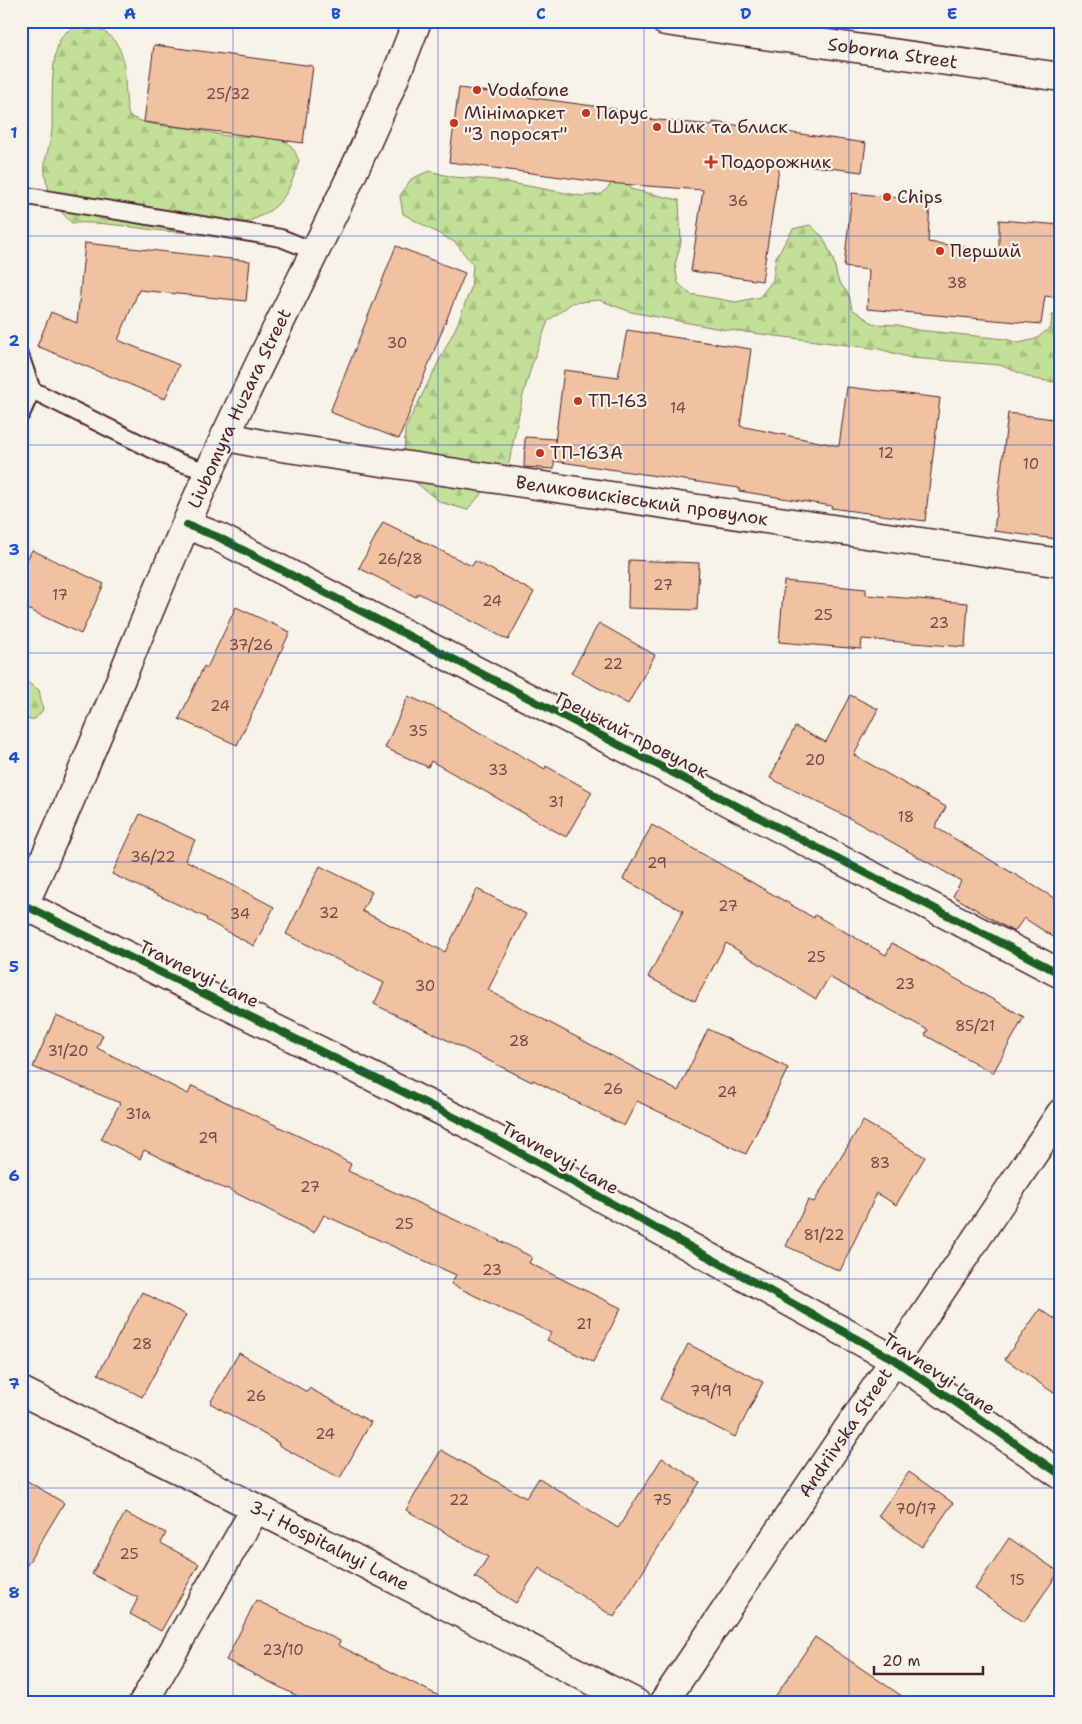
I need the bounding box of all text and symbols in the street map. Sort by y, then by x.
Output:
text: A [124,3,136,24]
text: B [331,3,341,24]
text: C [536,3,546,24]
text: D [740,3,752,24]
text: E [947,3,957,24]
street label: Soborna Street [826,32,959,74]
place label: Vodafone [487,78,569,102]
house number: 25/32 [206,84,250,104]
marker: Vodafone [471,84,483,96]
place label: Мінімаркет "3 поросят" [464,101,568,146]
place label: Парус [596,101,648,125]
marker: Парус [580,107,592,119]
place label: Шик та блиск [667,115,788,139]
marker: Мінімаркет "3 поросят" [448,117,460,129]
marker: Шик та блиск [651,121,663,133]
text: 1 [10,122,18,143]
place label: Подорожник [721,150,832,174]
marker: Подорожник [705,156,717,168]
place label: Chips [897,185,943,209]
house number: 36 [728,191,748,211]
marker: Chips [881,191,893,203]
place label: Перший [950,239,1021,263]
marker: Перший [934,245,946,257]
house number: 38 [947,273,967,293]
street label: Liubomyra Huzara Street [182,304,297,512]
text: 2 [8,330,20,351]
house number: 30 [387,333,407,353]
place label: ТП-163 [588,389,648,413]
marker: ТП-163 [572,395,584,407]
house number: 14 [670,398,686,418]
place label: ТП-163А [550,441,623,465]
house number: 12 [878,443,894,463]
marker: ТП-163А [534,447,546,459]
house number: 10 [1023,454,1039,474]
street label: Великовисківський провулок [514,470,770,531]
text: 3 [8,539,20,560]
house number: 26/28 [377,549,423,569]
house number: 27 [653,575,673,595]
house number: 17 [52,585,68,605]
house number: 24 [482,591,502,611]
house number: 25 [813,605,833,625]
house number: 23 [929,613,949,633]
house number: 37/26 [229,635,273,655]
house number: 22 [603,654,623,674]
street label: Грецький провулок [552,686,713,784]
house number: 24 [210,696,230,716]
house number: 35 [408,721,428,741]
text: 4 [8,747,20,768]
house number: 20 [805,750,825,770]
house number: 33 [488,760,508,780]
house number: 31 [548,792,564,812]
house number: 18 [898,807,914,827]
house number: 36/22 [130,847,176,867]
house number: 29 [647,853,667,873]
house number: 27 [718,896,738,916]
house number: 32 [319,903,339,923]
house number: 34 [230,904,250,924]
street label: Travnevyi Lane [135,935,263,1013]
house number: 25 [806,947,826,967]
text: 5 [9,956,19,977]
house number: 23 [895,974,915,994]
house number: 30 [415,976,435,996]
house number: 85/21 [955,1016,995,1036]
house number: 28 [509,1031,529,1051]
house number: 31/20 [47,1041,89,1061]
house number: 26 [603,1079,623,1099]
house number: 24 [717,1082,737,1102]
house number: 31а [125,1104,151,1124]
street label: Travnevyi Lane [497,1116,623,1200]
house number: 29 [198,1128,218,1148]
house number: 83 [870,1153,890,1173]
text: 6 [8,1165,20,1186]
house number: 27 [300,1177,320,1197]
house number: 25 [394,1214,414,1234]
house number: 81/22 [803,1225,845,1245]
house number: 23 [482,1260,502,1280]
house number: 21 [576,1314,592,1334]
street label: Travnevyi Lane [878,1327,1000,1421]
house number: 28 [132,1334,152,1354]
street label: Andriivska Street [793,1363,898,1502]
text: 7 [8,1373,20,1394]
house number: 79/19 [690,1381,732,1401]
house number: 26 [246,1386,266,1406]
house number: 24 [315,1424,335,1444]
house number: 22 [449,1490,469,1510]
house number: 75 [652,1490,672,1510]
street label: 3-i Hospitalnyi Lane [245,1495,413,1597]
house number: 70/17 [895,1499,937,1519]
house number: 25 [119,1544,139,1564]
house number: 15 [1009,1570,1025,1590]
text: 8 [8,1582,20,1603]
house number: 23/10 [262,1640,304,1660]
scale bar [874,1644,983,1676]
text: 20 m [882,1651,921,1671]

